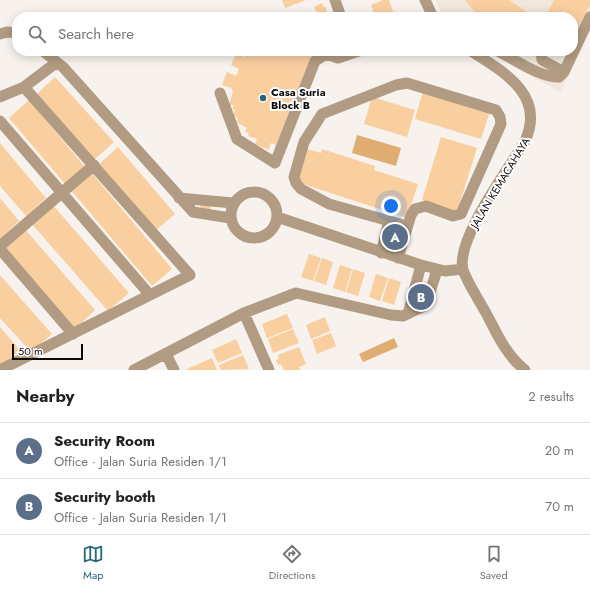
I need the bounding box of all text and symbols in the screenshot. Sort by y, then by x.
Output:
search box [12,12,578,56]
icon: search [26,23,48,45]
text: Search here [58,23,134,45]
place label: Casa Suria Block B [271,84,326,113]
marker: Casa Suria Block B [258,93,268,103]
street label: JALAN KEMACAHAYA [465,134,534,233]
your location [381,196,401,216]
pin: A [382,222,408,252]
pin: B [408,282,434,312]
scale bar [12,342,83,361]
text: 50 m [18,343,43,359]
text: Nearby [16,384,74,408]
text: 2 results [528,387,574,406]
text: Security Room [54,430,155,452]
text: A [24,441,34,460]
text: 20 m [545,441,574,460]
text: Office · Jalan Suria Residen 1/1 [54,452,227,471]
text: Security booth [54,486,156,508]
text: B [25,497,33,516]
text: 70 m [545,497,574,516]
text: Office · Jalan Suria Residen 1/1 [54,508,227,527]
tab: Map [82,543,104,583]
tab: Directions [269,543,315,583]
tab: Saved [480,543,508,583]

